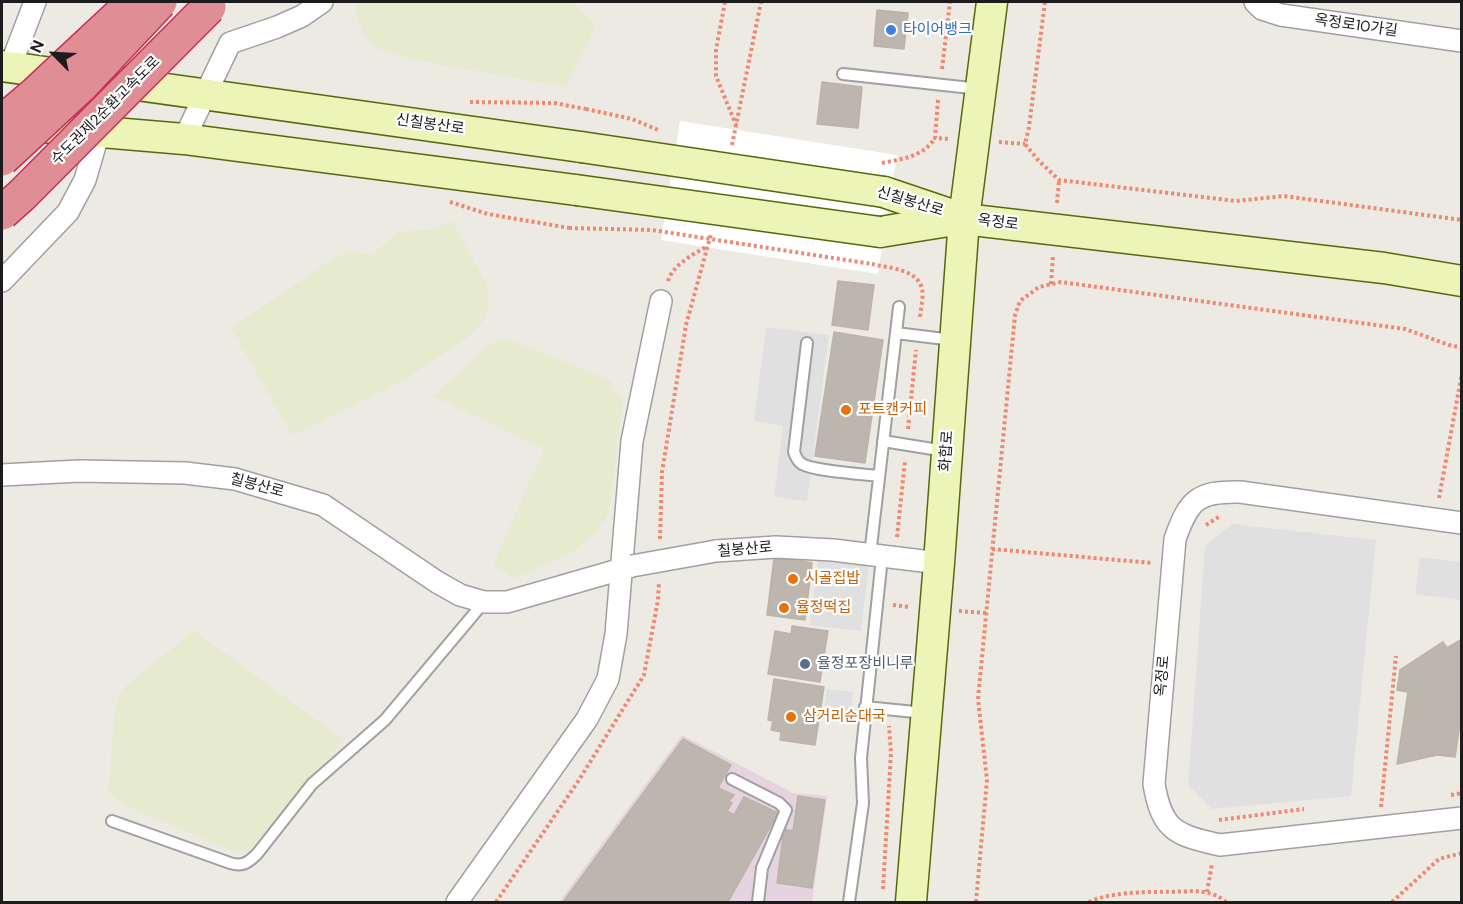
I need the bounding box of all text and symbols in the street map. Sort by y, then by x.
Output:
street label: 옥정로10가길 [1313,11,1399,41]
place label: 타이어뱅크 [903,21,972,39]
marker: 타이어뱅크 [884,23,898,37]
north arrow [24,24,84,84]
text: N [25,37,49,56]
street label: 수도권제2순환고속도로 [48,53,164,169]
street label: 신칠봉산로 [395,111,465,139]
street label: 신칠봉산로 [874,183,946,221]
street label: 옥정로 [976,212,1020,234]
place label: 포트캔커피 [858,401,927,419]
marker: 포트캔커피 [839,403,853,417]
street label: 화합로 [937,430,957,472]
street label: 칠봉산로 [228,470,286,502]
street label: 칠봉산로 [717,539,773,561]
place label: 시골집밥 [805,570,860,588]
marker: 시골집밥 [786,572,800,586]
place label: 율정떡집 [796,599,851,617]
marker: 율정떡집 [777,601,791,615]
place label: 율정포장비니루 [817,655,914,673]
street label: 옥정로 [1152,655,1174,697]
marker: 율정포장비니루 [798,657,812,671]
place label: 삼거리순대국 [803,708,886,726]
marker: 삼거리순대국 [784,710,798,724]

